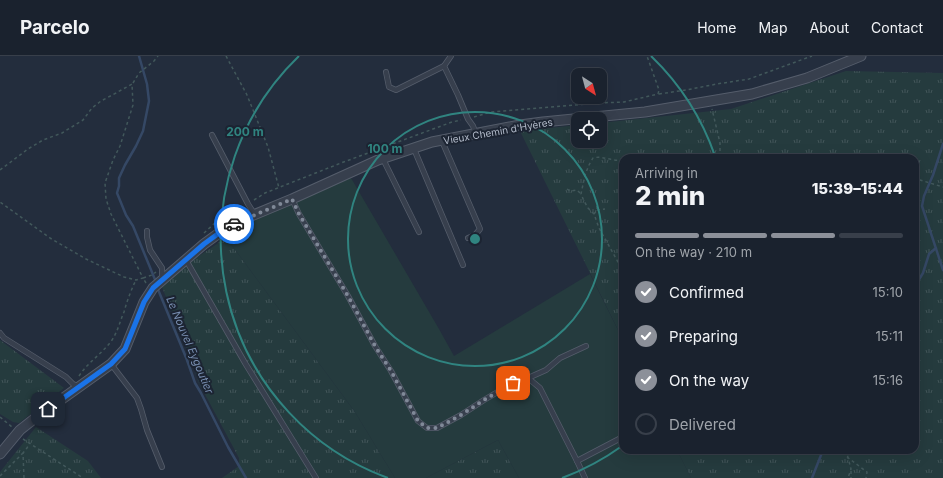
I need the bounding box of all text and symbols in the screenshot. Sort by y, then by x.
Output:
text: Parcelo [20,16,90,39]
text: Home [697,19,736,36]
text: Map [758,19,788,36]
text: About [810,19,849,36]
text: Contact [871,19,923,36]
north arrow [571,68,607,104]
map controls [571,68,607,148]
button: locate [571,112,607,148]
street label: Vieux Chemin d'Hyères [442,115,554,147]
text: 200 m [226,124,264,139]
text: 100 m [367,141,403,156]
text: Arriving in [635,165,698,181]
text: 15:39–15:44 [812,179,903,198]
text: 2 min [635,180,705,211]
courier [214,204,254,244]
icon: car [223,213,245,235]
centre of rings [468,232,482,246]
text: On the way · 210 m [635,244,752,260]
icon: check [635,281,657,303]
text: Confirmed [669,283,744,302]
text: 15:10 [873,284,903,300]
water label: Le Nouvel Eygoutier [163,294,217,397]
icon: check [635,325,657,347]
text: Preparing [669,327,738,346]
text: 15:11 [875,328,903,344]
pin [496,366,530,400]
icon: check [635,369,657,391]
text: On the way [669,371,749,390]
icon: bag [502,372,524,394]
text: 15:16 [873,372,903,388]
pin [31,392,65,426]
icon: home [37,398,59,420]
text: Delivered [669,415,736,434]

